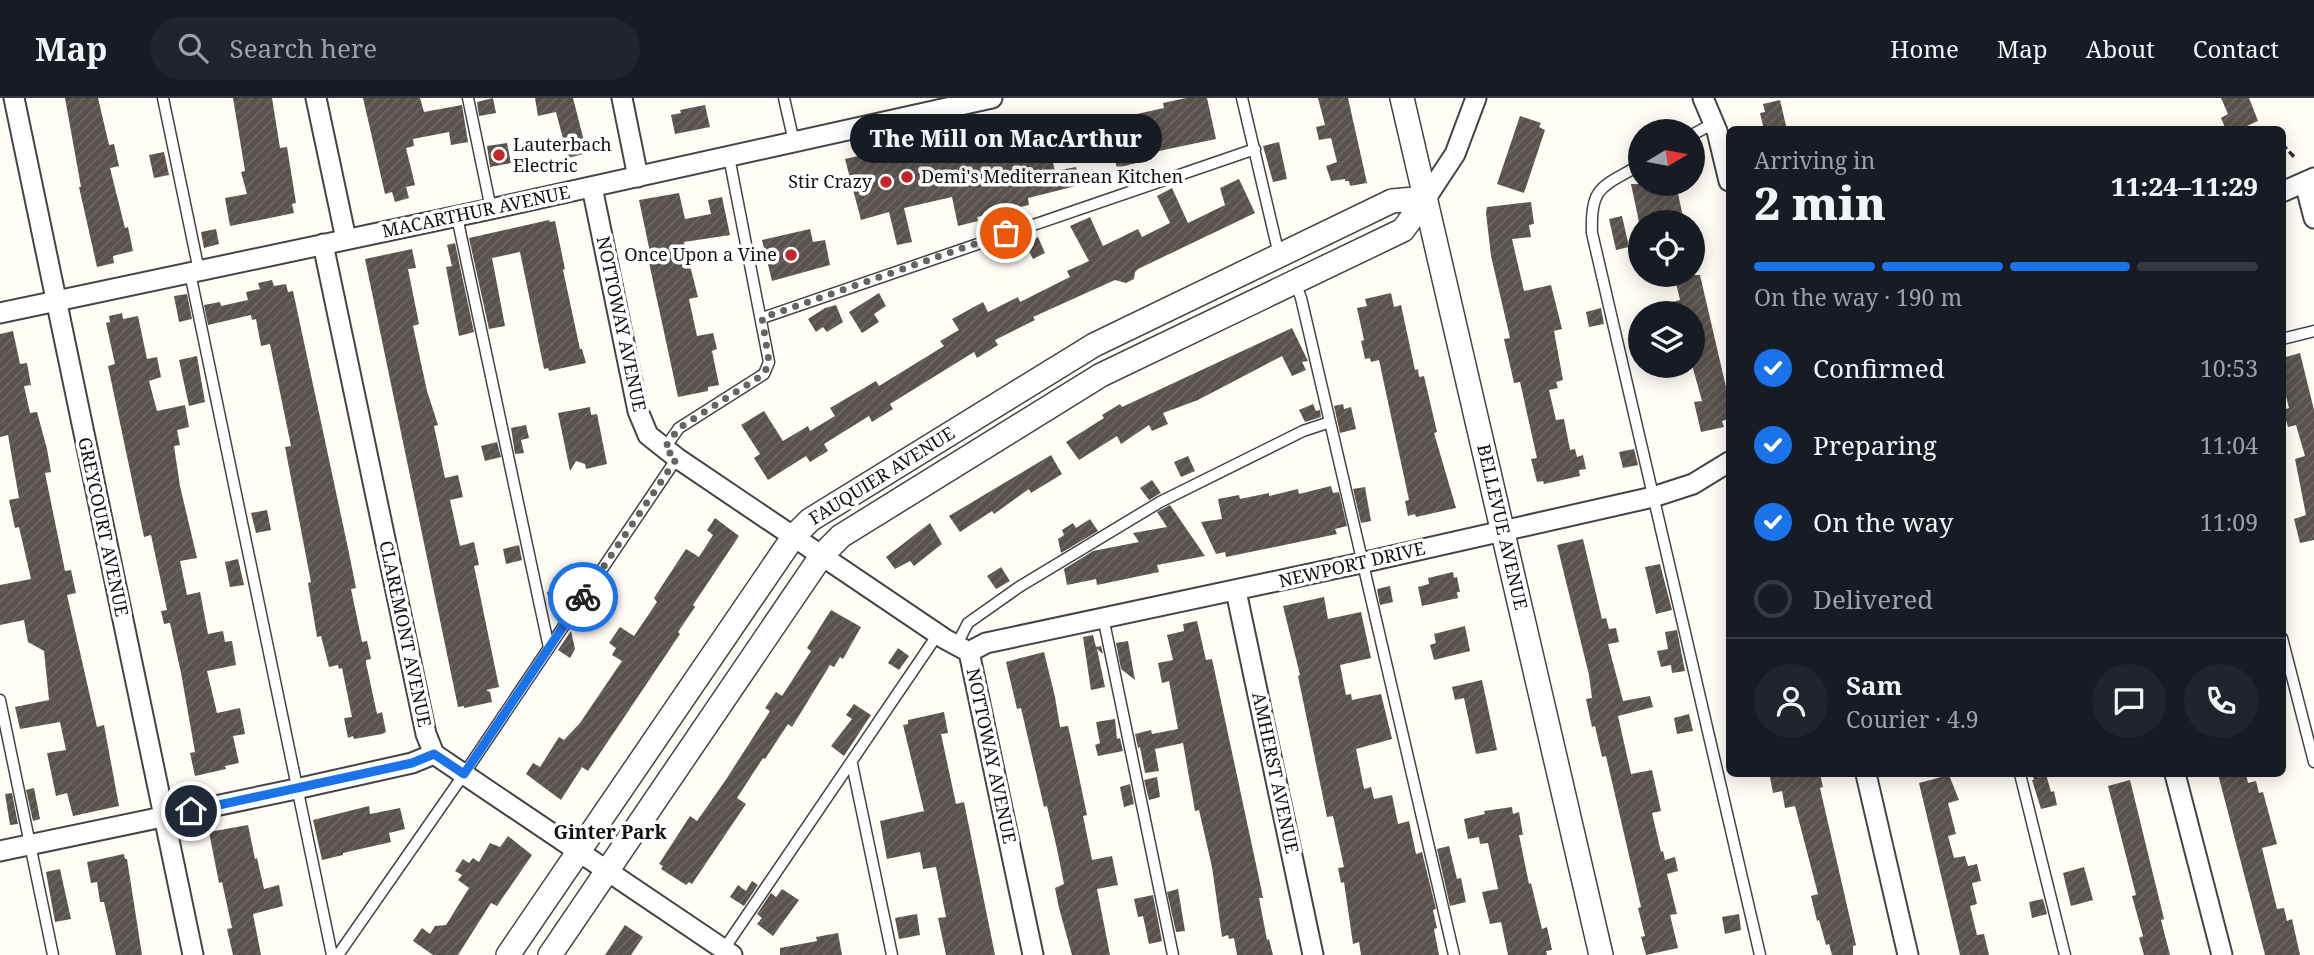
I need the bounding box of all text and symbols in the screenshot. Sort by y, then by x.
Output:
search box [150,17,640,80]
text: Map [35,26,108,71]
icon: search [174,29,212,67]
text: Search here [230,30,377,66]
text: Home [1890,32,1959,65]
text: Map [1997,32,2048,65]
text: About [2086,32,2155,65]
text: Contact [2193,32,2279,65]
callout: The Mill on MacArthur [850,114,1162,163]
north arrow [1628,119,1704,196]
map controls [1628,119,1705,378]
text: The Mill on MacArthur [870,122,1142,154]
place label: Lauterbach Electric [513,132,612,177]
text: Arriving in [1754,144,1875,176]
marker: Lauterbach Electric [491,147,507,163]
place label: Demi's Mediterranean Kitchen [921,164,1184,188]
text: 11:24–11:29 [2111,168,2258,204]
place label: Stir Crazy [788,169,873,193]
marker: Demi's Mediterranean Kitchen [899,169,915,185]
text: 2 min [1754,171,1886,233]
marker: Stir Crazy [878,174,894,190]
street label: MACARTHUR AVENUE [380,179,572,243]
pin [976,203,1036,263]
button: locate [1628,210,1705,287]
icon: bag [987,214,1025,252]
street label: NOTTOWAY AVENUE [592,234,652,414]
place label: Once Upon a Vine [624,242,777,266]
marker: Once Upon a Vine [783,247,799,263]
text: On the way · 190 m [1754,281,1962,313]
button: layers [1628,301,1705,378]
icon: check [1754,349,1792,387]
text: Confirmed [1813,350,1945,386]
text: 10:53 [2200,352,2258,384]
street label: FAUQUIER AVENUE [804,421,959,530]
icon: check [1754,426,1792,464]
text: Preparing [1813,427,1937,463]
text: 11:04 [2200,429,2258,461]
street label: GREYCOURT AVENUE [73,435,135,619]
street label: BELLEVUE AVENUE [1472,441,1534,612]
icon: check [1754,503,1792,541]
text: On the way [1813,504,1953,540]
text: 11:09 [2200,506,2258,538]
street label: NEWPORT DRIVE [1276,535,1427,593]
street label: CLAREMONT AVENUE [374,538,437,729]
courier [548,562,618,632]
icon: bike [564,578,602,616]
text: Delivered [1813,581,1933,617]
button: person [1754,664,1828,738]
button: chat [2092,664,2166,738]
button: phone [2184,664,2258,738]
street label: NOTTOWAY AVENUE [962,666,1022,846]
text: Sam [1846,667,1902,703]
street label: AMHERST AVENUE [1247,690,1305,856]
text: Courier · 4.9 [1846,703,1979,735]
pin [161,781,221,841]
icon: home [172,792,210,830]
district label: Ginter Park [554,819,667,845]

